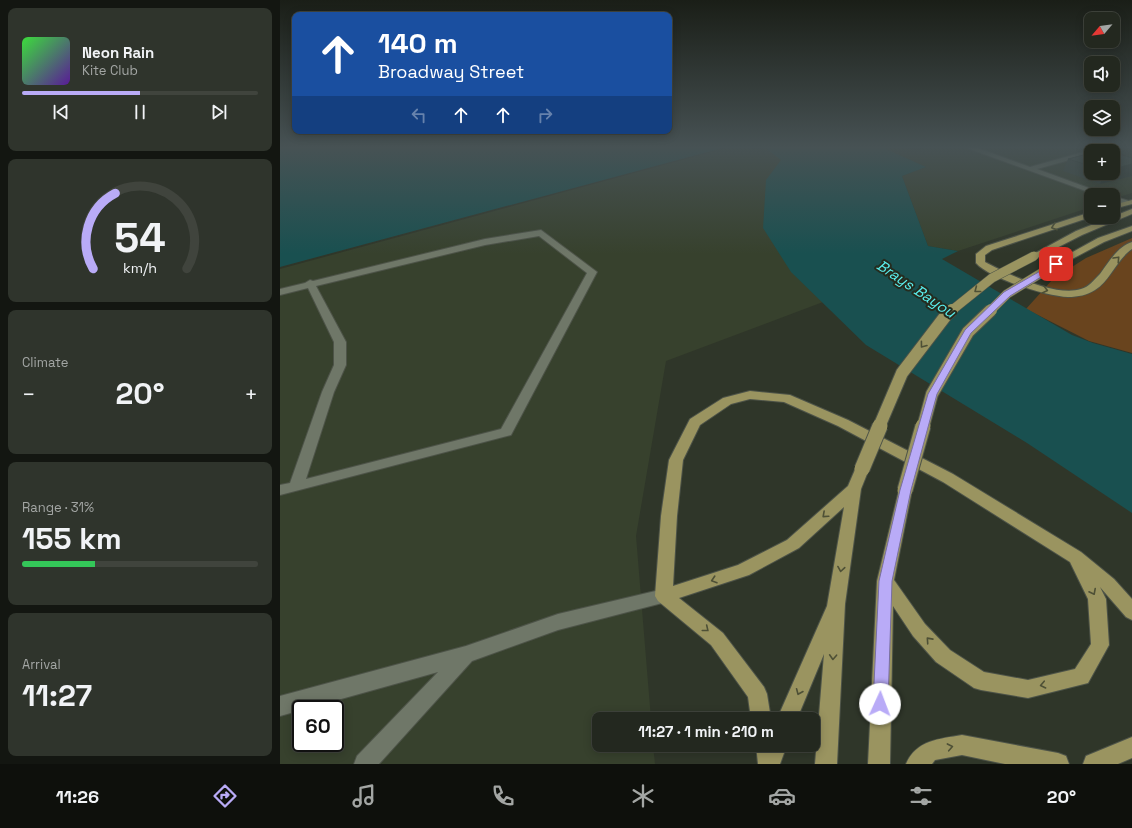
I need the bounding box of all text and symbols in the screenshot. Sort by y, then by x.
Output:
north arrow [1084,12,1120,48]
map controls [1084,12,1120,224]
text: 140 m [378,25,458,61]
icon: ahead [312,28,364,80]
text: Neon Rain [82,43,154,62]
button: sound [1084,56,1120,92]
text: Broadway Street [378,60,524,83]
text: Kite Club [82,62,138,79]
button: layers [1084,100,1120,136]
icon: previous [50,101,72,123]
icon: pause [129,101,151,123]
icon: next [208,101,230,123]
icon: left [408,104,430,126]
icon: ahead [450,104,472,126]
icon: ahead [492,104,514,126]
icon: right [534,104,556,126]
button: + [1084,144,1120,180]
button: − [1084,188,1120,224]
text: 54 [114,211,166,264]
one-way arrow [1051,222,1058,231]
pin [1039,247,1073,281]
icon: arrive [1045,253,1067,275]
water label: Brays Bayou [873,255,960,322]
one-way arrow [1112,256,1120,264]
text: km/h [123,258,157,276]
one-way arrow [974,285,981,292]
one-way arrow [1041,285,1048,294]
one-way arrow [921,340,928,347]
text: Climate [22,354,68,371]
text: 20° [115,374,165,413]
text: − [22,380,36,408]
text: + [244,380,258,408]
text: Range · 31% [22,499,94,516]
one-way arrow [822,511,830,518]
text: 155 km [22,519,122,558]
one-way arrow [837,566,846,573]
one-way arrow [710,575,717,584]
one-way arrow [1088,588,1096,595]
one-way arrow [701,625,708,632]
one-way arrow [926,638,933,645]
one-way arrow [828,654,837,660]
text: Arrival [22,656,61,673]
text: 11:27 [22,676,92,715]
one-way arrow [1040,681,1047,689]
position arrow [859,683,901,725]
one-way arrow [796,687,804,695]
speed limit sign: 60 [292,700,344,752]
text: 11:27 · 1 min · 210 m [638,722,774,741]
one-way arrow [947,743,953,751]
icon: directions [211,782,239,810]
icon: music [350,782,378,810]
icon: phone [489,782,517,810]
icon: climate [629,782,657,810]
icon: car [768,782,796,810]
icon: filters [907,782,935,810]
text: 11:26 [56,785,99,808]
text: 20° [1047,785,1076,808]

